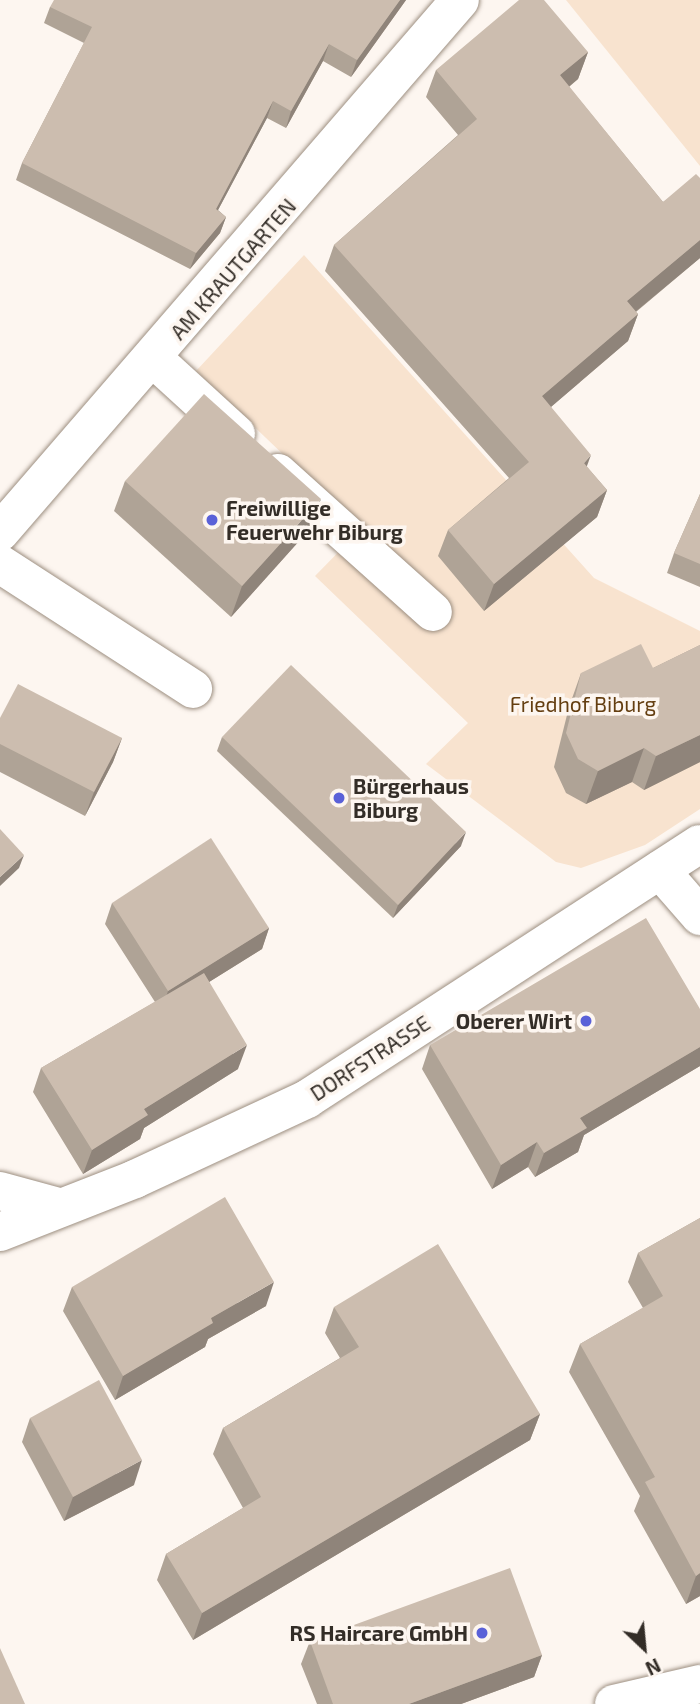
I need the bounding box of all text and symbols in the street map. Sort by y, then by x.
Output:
street label: AM KRAUTGARTEN [165,193,301,345]
place label: Freiwillige Feuerwehr Biburg [226,495,403,545]
marker: Freiwillige Feuerwehr Biburg [204,512,220,528]
park label: Friedhof Biburg [510,691,656,717]
place label: Bürgerhaus Biburg [353,773,469,823]
marker: Bürgerhaus Biburg [331,790,347,806]
place label: Oberer Wirt [455,1008,572,1034]
street label: DORFSTRASSE [305,1010,435,1106]
marker: Oberer Wirt [578,1013,594,1029]
north arrow [609,1613,679,1683]
place label: RS Haircare GmbH [290,1620,468,1646]
marker: RS Haircare GmbH [474,1625,490,1641]
text: N [642,1654,665,1681]

